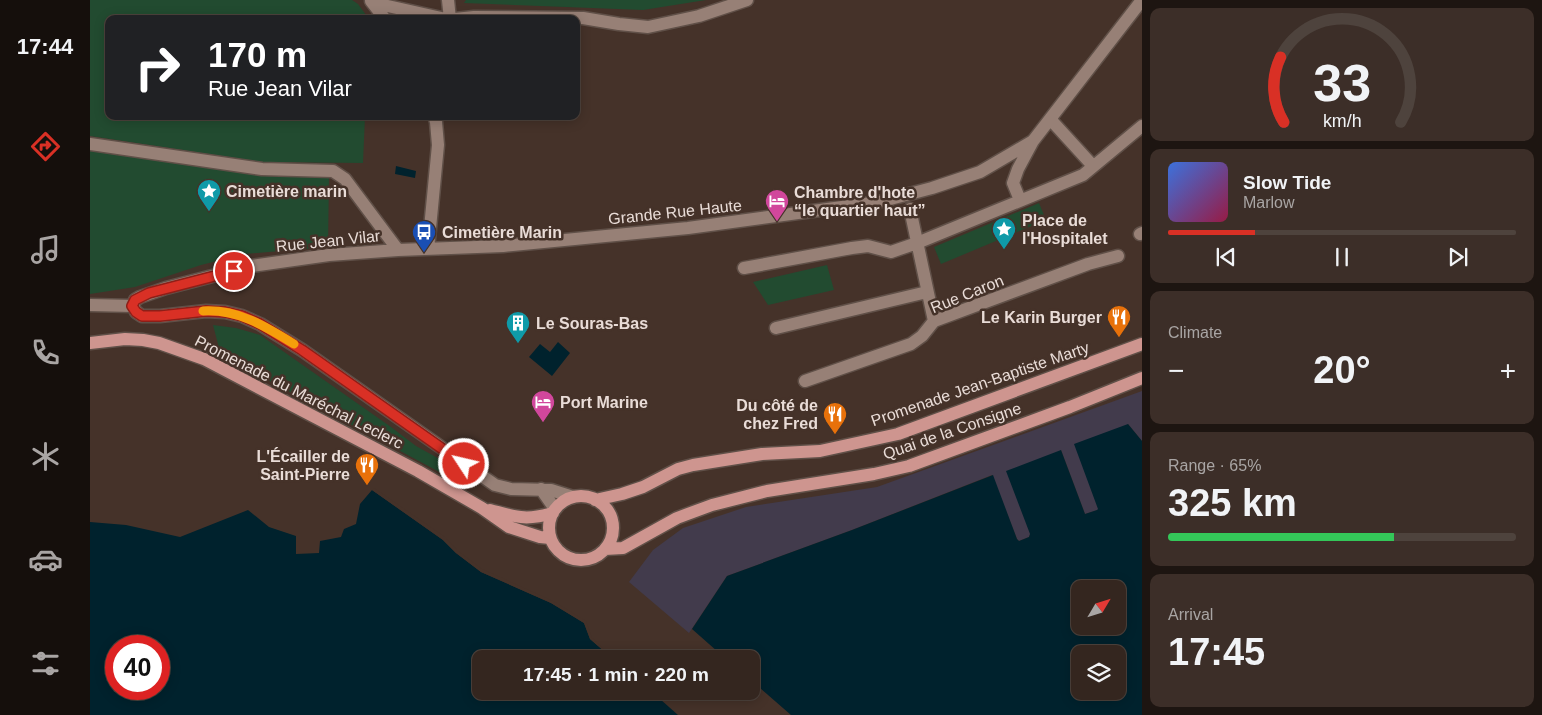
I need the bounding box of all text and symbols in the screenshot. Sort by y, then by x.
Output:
text: 17:44 [17,34,73,59]
icon: right [125,35,190,100]
text: 170 m [208,35,307,74]
text: 33 [1313,54,1371,112]
text: Rue Jean Vilar [208,76,352,101]
text: km/h [1323,111,1361,131]
icon: directions [28,129,63,164]
text: Slow Tide [1243,172,1331,193]
place icon: Cimetière marin [196,178,222,212]
place label: Cimetière marin [226,183,347,200]
place label: Chambre d'hote “le quartier haut” [794,184,926,219]
hotel icon: Chambre d'hote “le quartier haut” [764,188,790,222]
text: Marlow [1243,194,1295,211]
street label: Grande Rue Haute [607,197,743,227]
place label: Place de l'Hospitalet [1022,212,1108,247]
place icon: Place de l'Hospitalet [991,216,1017,250]
bus stop icon: Cimetière Marin [411,219,437,253]
place label: Cimetière Marin [442,224,562,241]
street label: Rue Jean Vilar [275,227,382,255]
icon: music [28,232,63,267]
icon: previous [1212,243,1240,271]
icon: pause [1328,243,1356,271]
icon: next [1444,243,1472,271]
pin [213,250,255,292]
icon: arrive [220,257,248,285]
street label: Rue Caron [928,272,1006,316]
restaurant icon: Le Karin Burger [1106,304,1132,338]
place label: Le Karin Burger [981,309,1102,326]
building icon: Le Souras-Bas [505,310,531,344]
place label: Le Souras-Bas [536,315,648,332]
text: Climate [1168,324,1222,341]
street label: Promenade du Maréchal Leclerc [192,332,406,452]
icon: phone [28,335,63,370]
street label: Promenade Jean-Baptiste Marty [869,339,1091,429]
text: 20° [1313,349,1371,391]
text: − [1168,355,1184,386]
text: + [1500,355,1516,386]
hotel icon: Port Marine [530,389,556,423]
place label: Port Marine [560,394,648,411]
place label: Du côté de chez Fred [736,397,818,432]
street label: Quai de la Consigne [881,399,1023,463]
restaurant icon: Du côté de chez Fred [822,401,848,435]
position arrow [437,437,489,489]
icon: climate [28,439,63,474]
place label: L'Écailler de Saint-Pierre [256,447,350,483]
restaurant icon: L'Écailler de Saint-Pierre [354,452,380,486]
text: Range · 65% [1168,457,1261,474]
text: 325 km [1168,482,1297,524]
icon: car [28,542,63,577]
north arrow [1071,580,1126,635]
map controls [1071,580,1126,700]
text: Arrival [1168,606,1213,623]
text: 17:45 [1168,631,1265,673]
speed limit sign: 40 [105,635,170,700]
button: layers [1071,645,1126,700]
icon: filters [28,646,63,681]
text: 17:45 · 1 min · 220 m [523,664,709,685]

